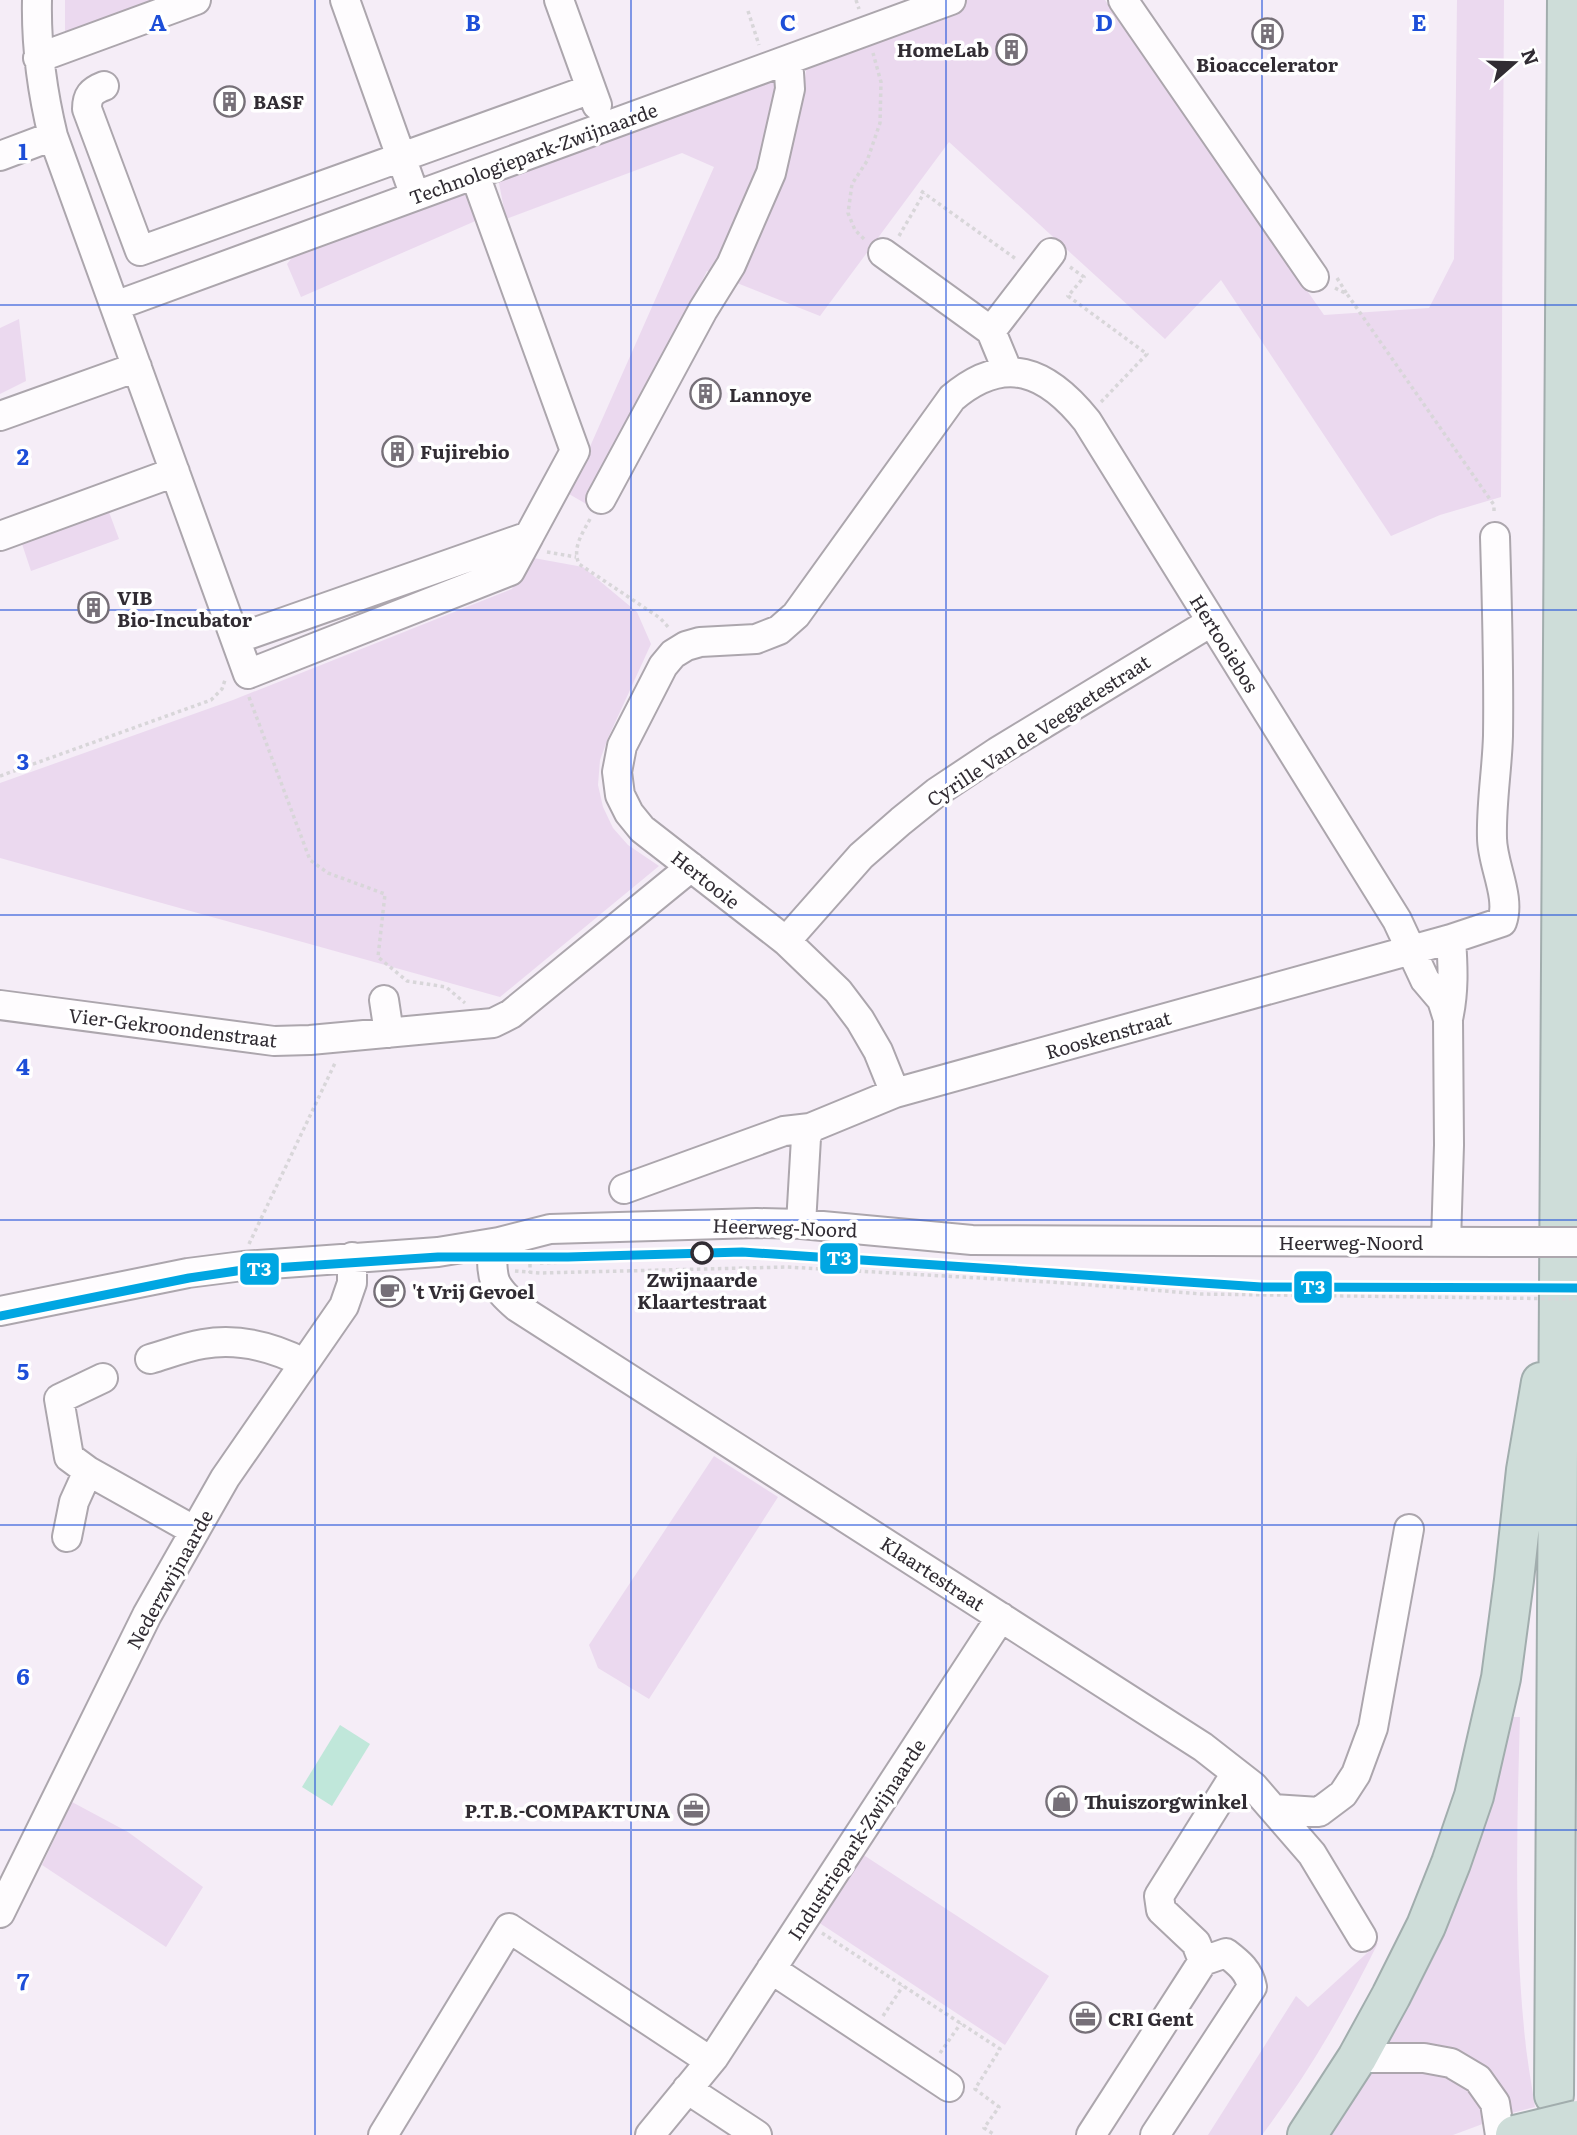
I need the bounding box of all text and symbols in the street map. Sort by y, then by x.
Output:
text: A [149,4,167,38]
text: B [465,4,481,38]
text: C [780,4,796,38]
text: D [1095,4,1113,38]
text: E [1411,4,1427,38]
building icon: Bioaccelerator [1250,16,1284,50]
north arrow [1479,28,1549,98]
building icon: HomeLab [995,32,1029,66]
place label: HomeLab [897,35,989,63]
text: N [1515,45,1547,69]
place label: Bioaccelerator [1196,50,1339,78]
building icon: BASF [213,84,247,118]
place label: BASF [253,87,304,115]
street label: Technologiepark-Zwijnaarde [405,95,661,211]
text: 1 [18,133,28,167]
building icon: Lannoye [689,377,723,411]
place label: Lannoye [729,380,812,408]
building icon: Fujirebio [380,434,414,468]
place label: Fujirebio [420,437,510,465]
text: 2 [17,438,29,472]
place label: VIB Bio-Incubator [117,583,253,633]
street label: Hertooiebos [1184,589,1266,698]
building icon: VIB Bio-Incubator [77,591,111,625]
street label: Cyrille Van de Veegaetestraat [921,647,1155,813]
text: 3 [17,743,29,777]
street label: Hertooie [666,843,746,915]
street label: Vier-Gekroondenstraat [67,1000,279,1054]
street label: Rooskenstraat [1042,1003,1174,1065]
text: 4 [16,1048,30,1082]
street label: Heerweg-Noord [712,1210,858,1244]
street label: Heerweg-Noord [1279,1228,1424,1256]
marker: Zwijnaarde Klaartestraat [691,1242,713,1264]
line badge: T3 [819,1242,859,1275]
text: T3 [827,1243,851,1271]
line badge: T3 [239,1252,280,1286]
text: T3 [247,1254,271,1282]
place label: Zwijnaarde Klaartestraat [637,1265,768,1315]
line badge: T3 [1293,1270,1333,1304]
text: T3 [1301,1272,1325,1300]
cafe icon: 't Vrij Gevoel [372,1274,406,1308]
place label: 't Vrij Gevoel [412,1277,535,1305]
text: 5 [17,1353,29,1387]
street label: Nederzwijnaarde [119,1504,219,1654]
street label: Klaartestraat [875,1529,991,1617]
text: 6 [16,1658,30,1692]
street label: Industriepark-Zwijnaarde [780,1733,932,1945]
shop icon: Thuiszorgwinkel [1044,1784,1078,1818]
place label: Thuiszorgwinkel [1084,1787,1248,1815]
office icon: P.T.B.-COMPAKTUNA [676,1793,710,1827]
place label: P.T.B.-COMPAKTUNA [465,1796,671,1824]
text: 7 [17,1963,30,1997]
office icon: CRI Gent [1068,2001,1102,2035]
place label: CRI Gent [1108,2004,1194,2032]

